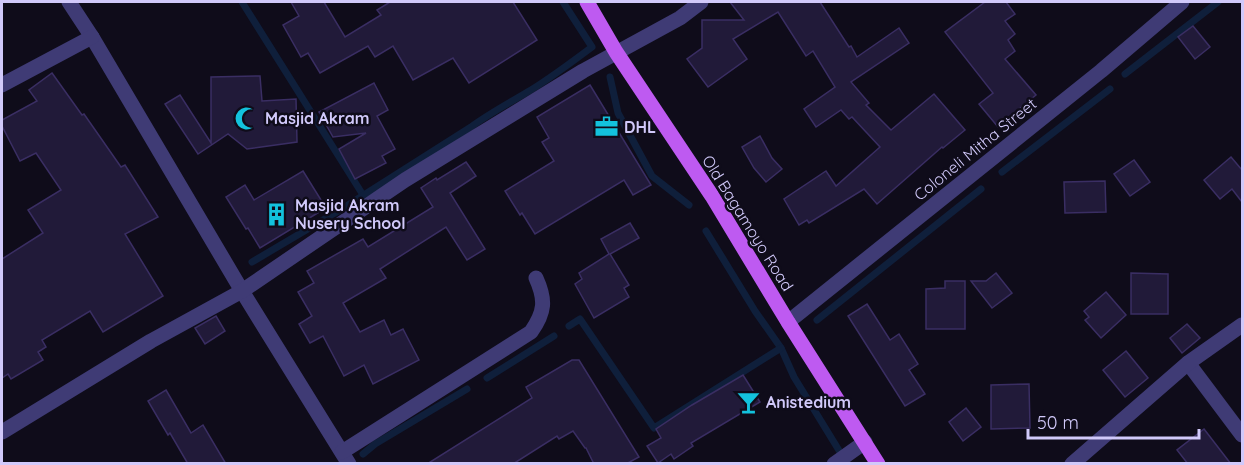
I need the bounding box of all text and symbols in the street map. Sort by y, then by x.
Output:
street label: Coloneli Mitha Street [910,93,1040,205]
mosque icon: Masjid Akram [234,105,260,131]
place label: Masjid Akram [265,108,369,128]
office icon: DHL [593,114,619,140]
place label: DHL [624,117,656,137]
street label: Old Bagamoyo Road [698,151,798,295]
place label: Masjid Akram Nusery School [295,195,406,233]
building icon: Masjid Akram Nusery School [264,201,290,227]
bar icon: Anistedium [735,389,761,415]
place label: Anistedium [766,392,851,412]
scale bar [1028,402,1199,440]
text: 50 m [1037,411,1079,434]

